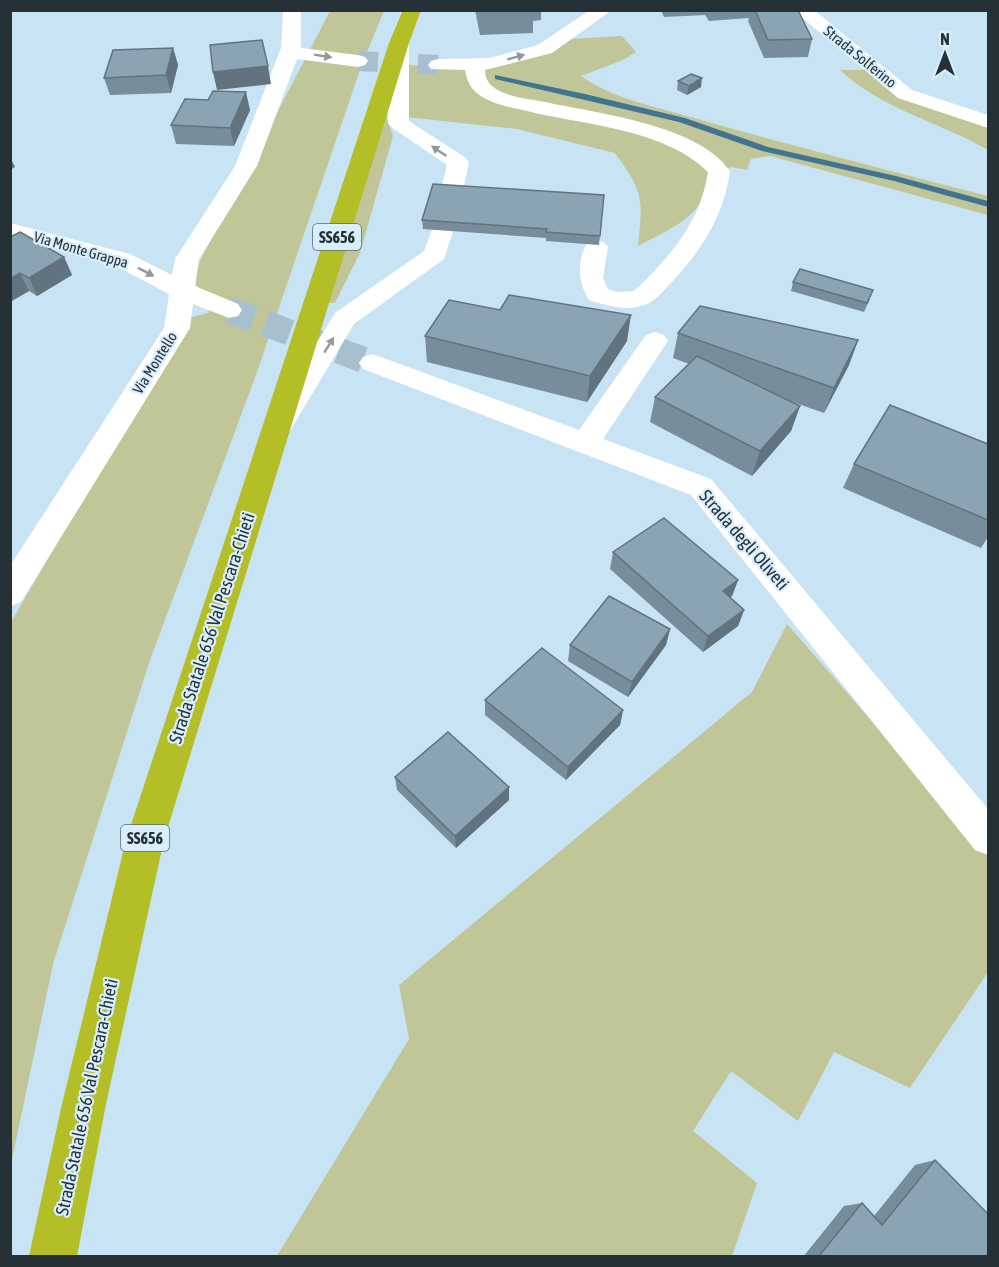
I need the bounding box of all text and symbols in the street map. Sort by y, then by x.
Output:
street label: Strada Solferino [821,22,900,91]
north arrow [915,24,975,84]
text: N [940,30,950,48]
one-way arrow [314,52,333,61]
one-way arrow [507,52,525,62]
one-way arrow [431,145,448,156]
road number: SS656 [313,224,361,250]
street label: Via Monte Grappa [32,228,130,271]
one-way arrow [138,267,155,277]
street label: Via Montello [129,329,180,397]
one-way arrow [323,337,334,353]
street label: Strada degli Oliveti [695,485,793,594]
street label: Strada Statale 656 Val Pescara-Chieti [164,510,259,746]
road number: SS656 [121,825,169,851]
street label: Strada Statale 656 Val Pescara-Chieti [51,977,122,1217]

